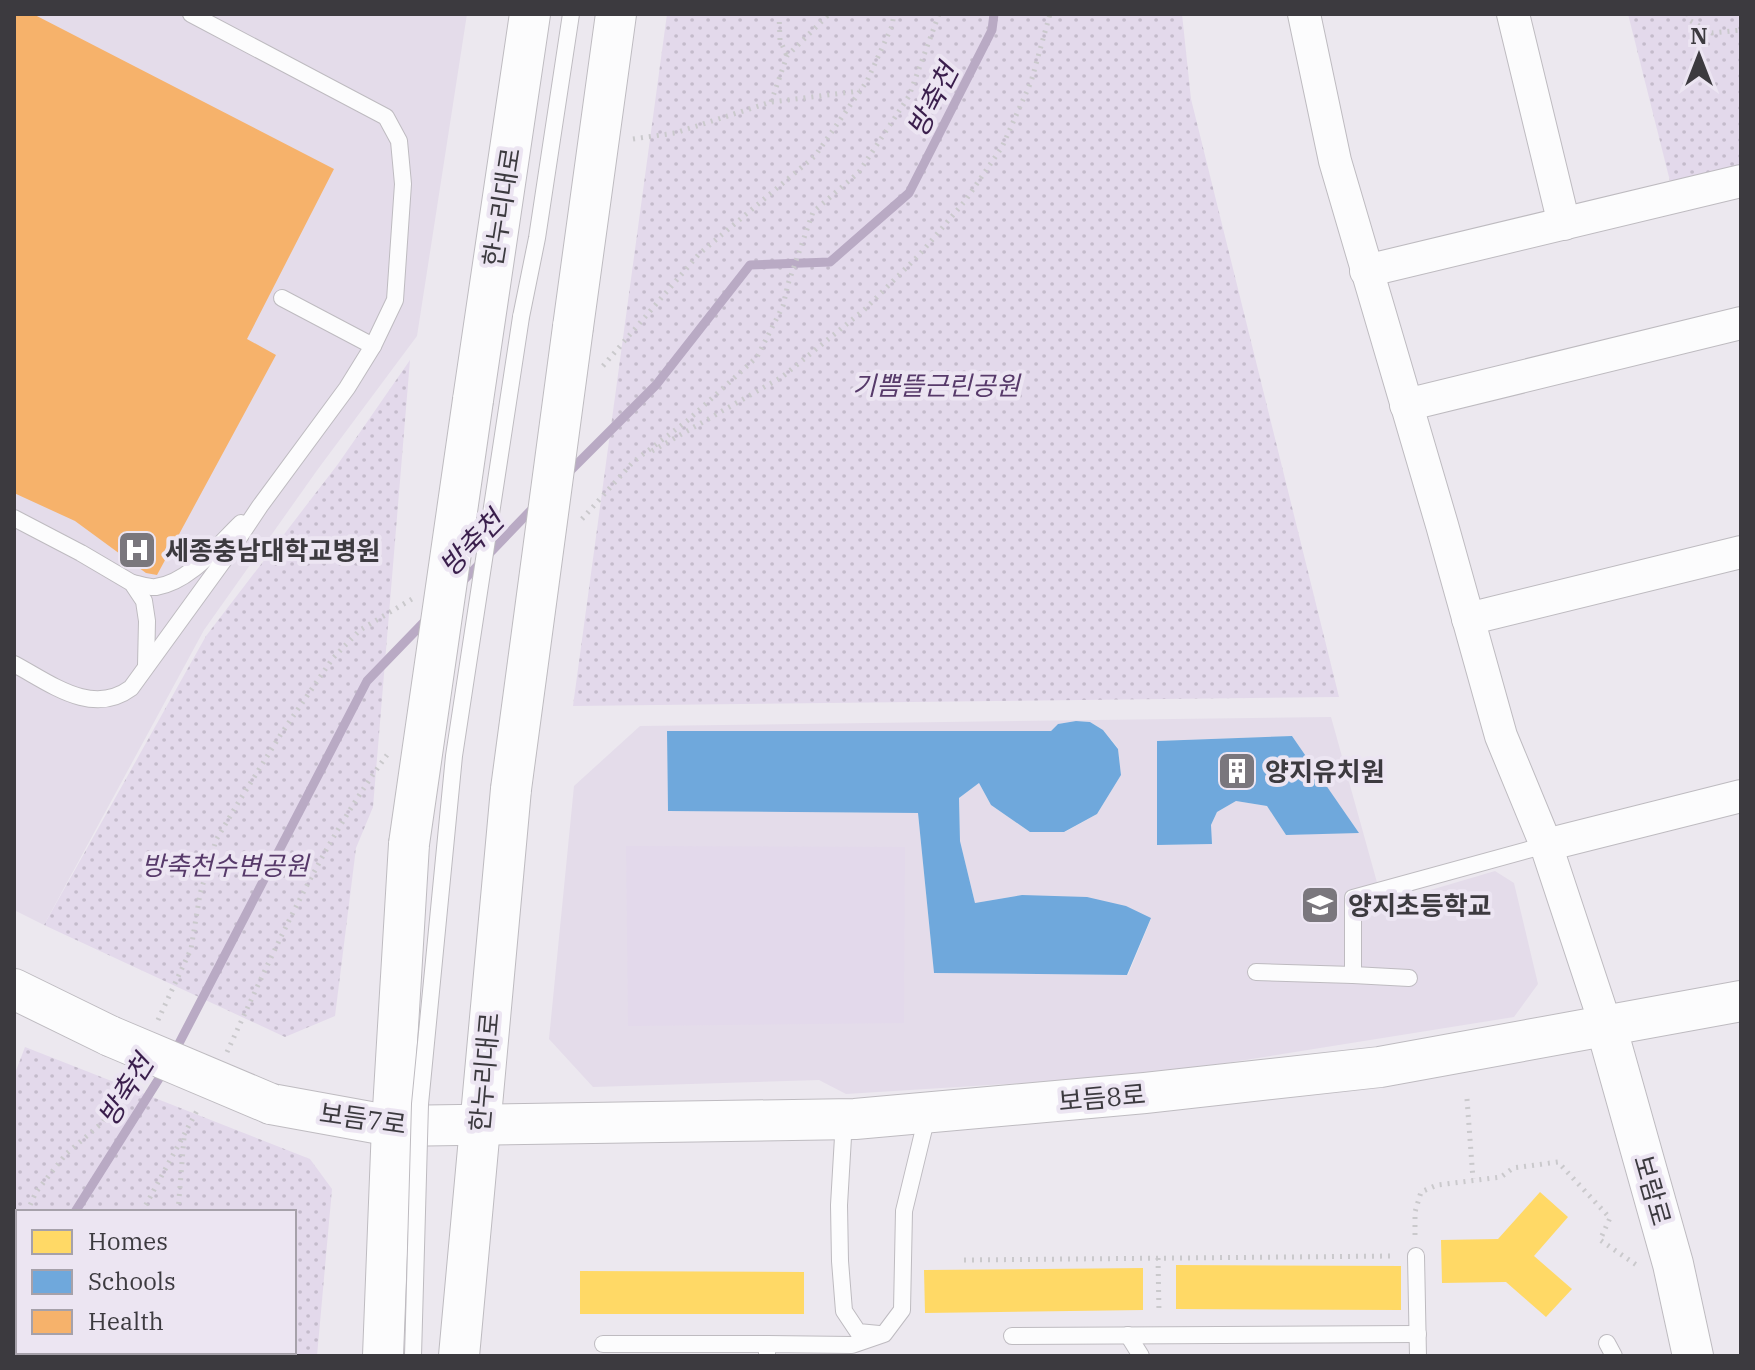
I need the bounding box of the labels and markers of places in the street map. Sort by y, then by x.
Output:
hospital icon: 세종충남대학교병원 [116,529,158,571]
place label: 세종충남대학교병원 [165,533,380,567]
building icon: 양지유치원 [1216,750,1258,792]
place label: 양지유치원 [1265,754,1385,788]
school or university icon: 양지초등학교 [1299,884,1341,926]
place label: 양지초등학교 [1348,888,1492,922]

